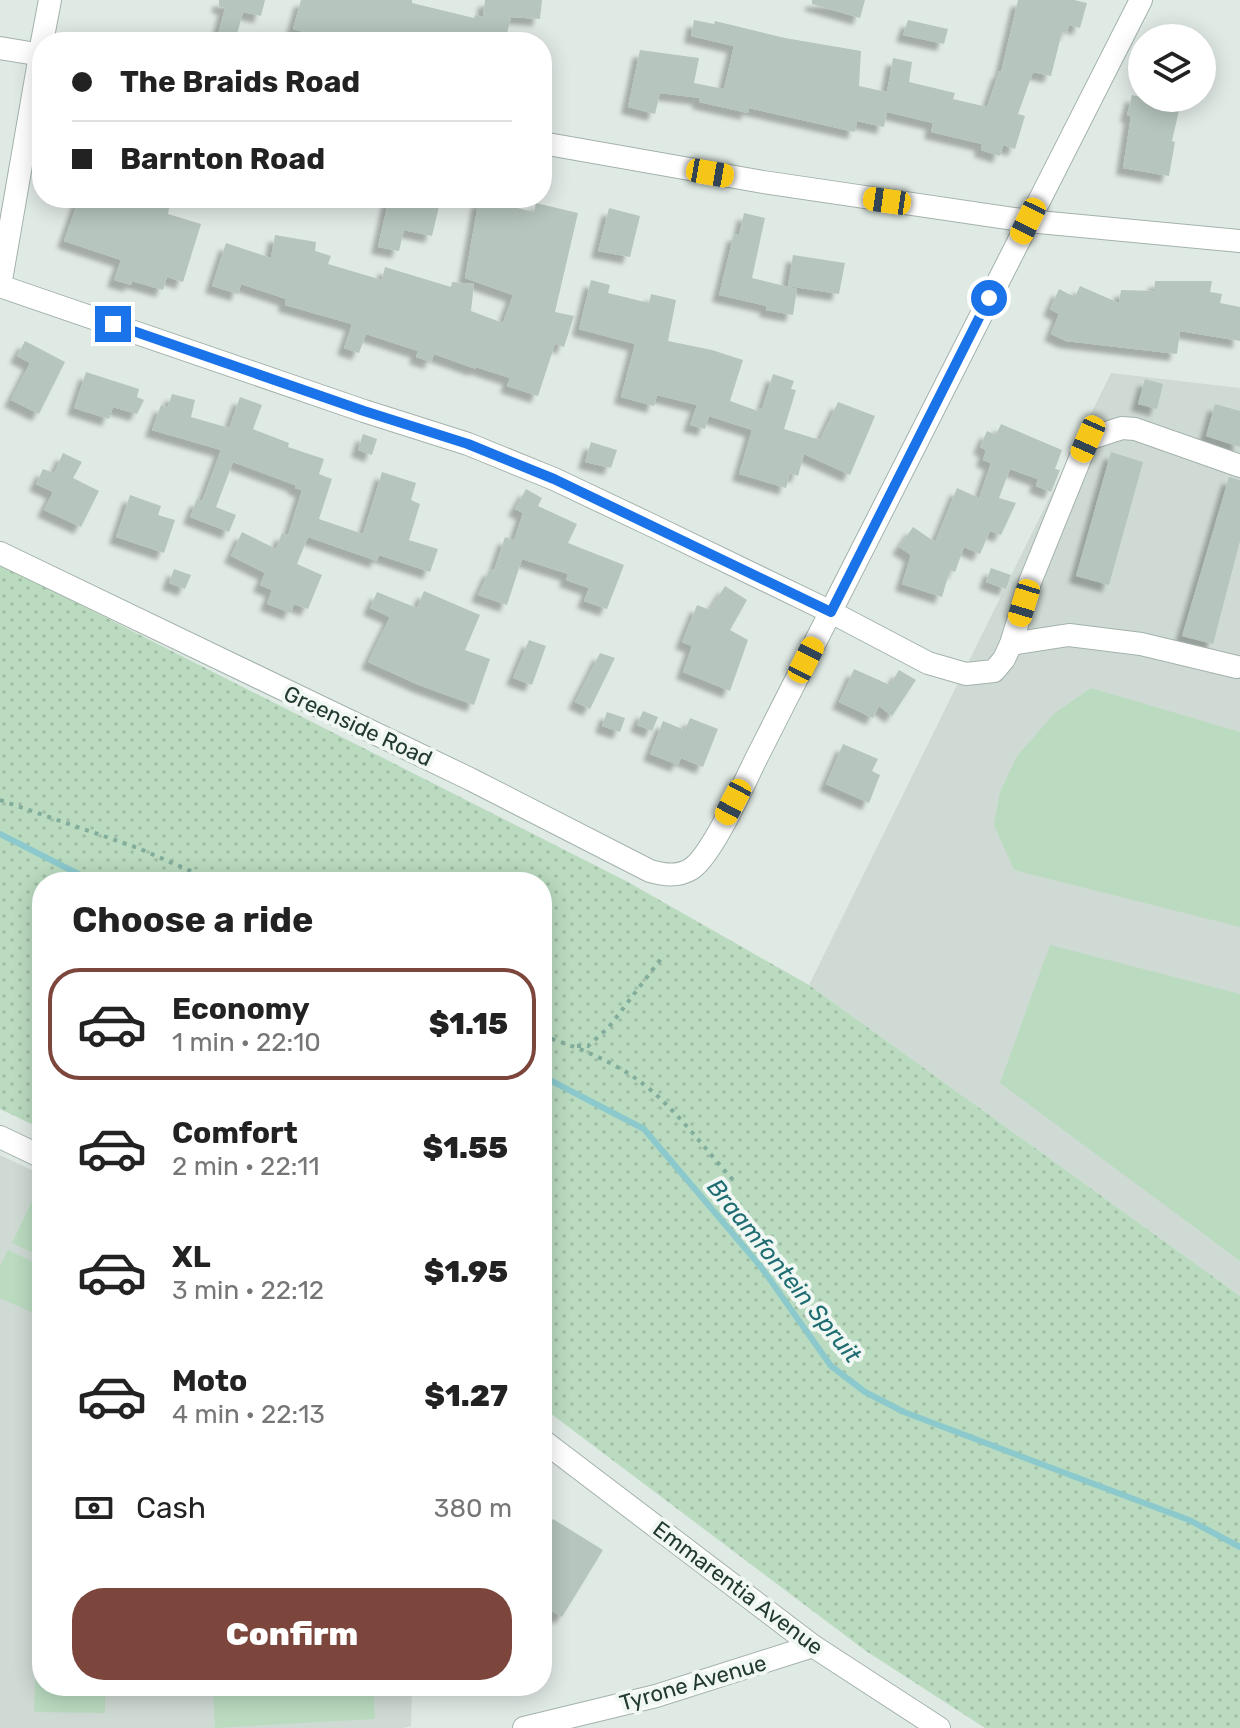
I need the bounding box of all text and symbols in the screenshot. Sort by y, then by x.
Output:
map controls [1128,24,1216,112]
button: layers [1128,24,1216,112]
text: The Braids Road [120,64,360,100]
text: Barnton Road [120,141,325,177]
car [684,157,736,189]
car [862,186,912,216]
car [1007,194,1049,248]
route start [971,280,1007,316]
route end [95,306,131,342]
car [1067,412,1109,466]
car [1006,577,1042,629]
car [784,633,828,687]
street label: Greenside Road [280,680,436,772]
car [711,775,755,829]
text: Choose a ride [72,898,313,941]
icon: car [76,988,148,1060]
text: Economy [172,991,310,1027]
text: $1.15 [429,1006,508,1042]
text: 1 min · 22:10 [172,1027,321,1058]
icon: car [76,1112,148,1184]
text: Comfort [172,1115,298,1151]
text: $1.55 [423,1130,508,1166]
text: 2 min · 22:11 [172,1151,320,1182]
water label: Braamfontein Spruit [701,1173,867,1369]
icon: car [76,1236,148,1308]
text: XL [172,1239,211,1275]
text: $1.95 [424,1254,508,1290]
text: 3 min · 22:12 [172,1275,324,1306]
icon: car [76,1360,148,1432]
text: Moto [172,1363,247,1399]
text: $1.27 [424,1378,508,1414]
text: 4 min · 22:13 [172,1399,325,1430]
icon: cash [72,1486,116,1530]
text: Cash [136,1490,206,1526]
text: 380 m [434,1493,512,1524]
street label: Emmarentia Avenue [648,1515,828,1661]
button: Confirm [72,1588,512,1680]
street label: Tyrone Avenue [617,1649,769,1717]

